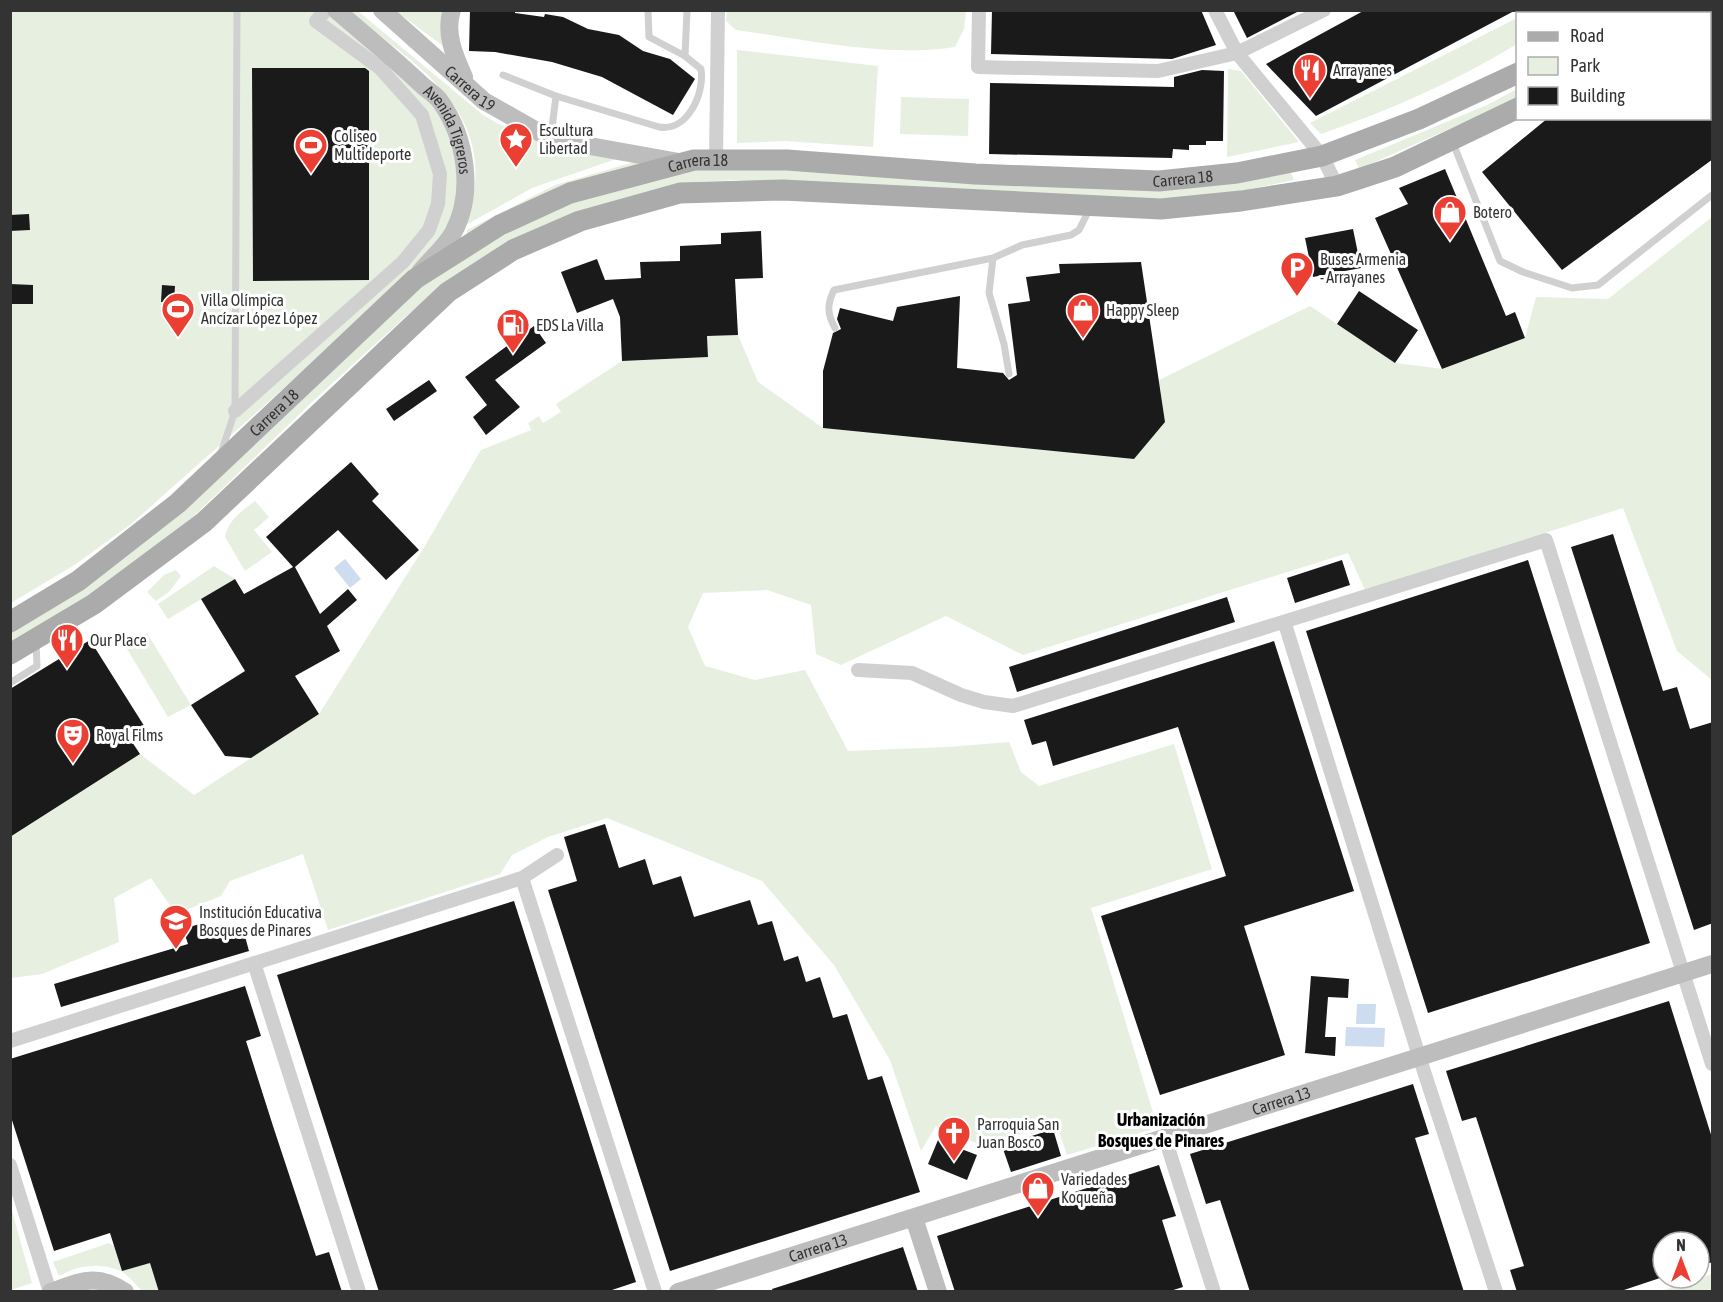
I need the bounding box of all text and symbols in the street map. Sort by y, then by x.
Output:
legend [1516,12,1711,120]
text: Road [1570,25,1604,46]
restaurant icon: Arrayanes [1292,52,1328,99]
text: Park [1570,55,1600,76]
place label: Arrayanes [1333,61,1392,80]
street label: Carrera 19 [441,62,498,115]
street label: Avenida Tigreros [421,81,474,175]
text: Building [1570,85,1625,106]
place icon: Escultura Libertad [498,121,534,168]
place label: Escultura Libertad [539,121,594,157]
sports icon: Coliseo Multideporte [293,127,329,174]
place label: Coliseo Multideporte [334,127,411,164]
street label: Carrera 18 [666,151,728,176]
street label: Carrera 18 [1152,167,1214,190]
shop icon: Botero [1432,194,1468,241]
place label: Botero [1473,203,1512,221]
parking icon: Buses Armenia - Arrayanes [1279,250,1315,297]
place label: Buses Armenia - Arrayanes [1320,250,1406,287]
sports icon: Villa Olímpica Ancízar López López [160,291,196,338]
place label: Villa Olímpica Ancízar López López [201,291,317,328]
shop icon: Happy Sleep [1065,292,1101,339]
place label: Happy Sleep [1106,301,1179,320]
fuel station icon: EDS La Villa [495,307,531,354]
place label: EDS La Villa [536,316,604,334]
street label: Carrera 18 [246,385,302,440]
restaurant icon: Our Place [49,622,85,669]
place label: Our Place [90,631,147,649]
theatre icon: Royal Films [55,717,91,764]
place label: Royal Films [96,726,164,745]
school or university icon: Institución Educativa Bosques de Pinares [158,903,194,950]
place label: Institución Educativa Bosques de Pinares [199,903,322,940]
street label: Carrera 13 [1250,1083,1313,1118]
district label: Urbanización Bosques de Pinares [1098,1109,1225,1151]
church icon: Parroquia San Juan Bosco [936,1115,972,1162]
place label: Parroquia San Juan Bosco [977,1115,1059,1151]
shop icon: Variedades Koqueña [1020,1170,1056,1217]
place label: Variedades Koqueña [1061,1170,1127,1207]
street label: Carrera 13 [787,1230,850,1265]
north arrow [1651,1230,1711,1290]
text: N [1676,1236,1686,1254]

